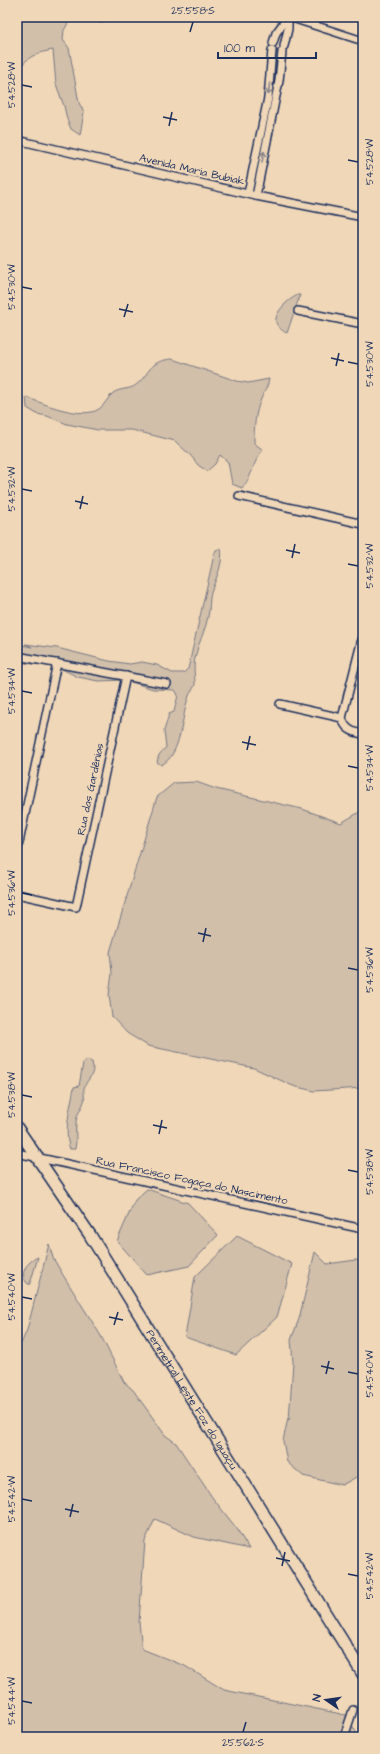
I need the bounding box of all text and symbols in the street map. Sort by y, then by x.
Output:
text: 25.558°S [171,4,215,18]
scale bar [218,34,316,60]
text: 100 m [224,40,255,57]
text: 54.528°W [5,61,19,108]
one-way arrow [265,82,273,95]
text: 54.528°W [363,138,377,185]
street label: Avenida Maria Bubiak [138,150,246,189]
one-way arrow [260,151,268,164]
text: 54.530°W [5,264,19,310]
text: 54.530°W [363,341,377,387]
text: 54.532°W [5,466,19,511]
text: 54.532°W [363,543,377,588]
text: 54.534°W [5,667,19,714]
street label: Rua das Gardênias [73,741,108,837]
text: 54.534°W [363,744,377,791]
text: 54.536°W [5,870,19,916]
text: 54.536°W [363,947,377,993]
text: 54.538°W [5,1072,19,1118]
text: 54.538°W [363,1149,377,1195]
street label: Rua Francisco Fogaça do Nascimento [95,1153,290,1209]
text: 54.540°W [5,1273,19,1321]
street label: Perimetral Leste Foz do Iguaçu [142,1327,241,1473]
text: 54.540°W [363,1350,377,1398]
text: 54.542°W [5,1475,19,1522]
text: 54.542°W [363,1552,377,1599]
text: 54.544°W [5,1677,19,1725]
north arrow [306,1680,346,1720]
text: N [309,1693,325,1703]
text: 25.562°S [222,1736,265,1750]

